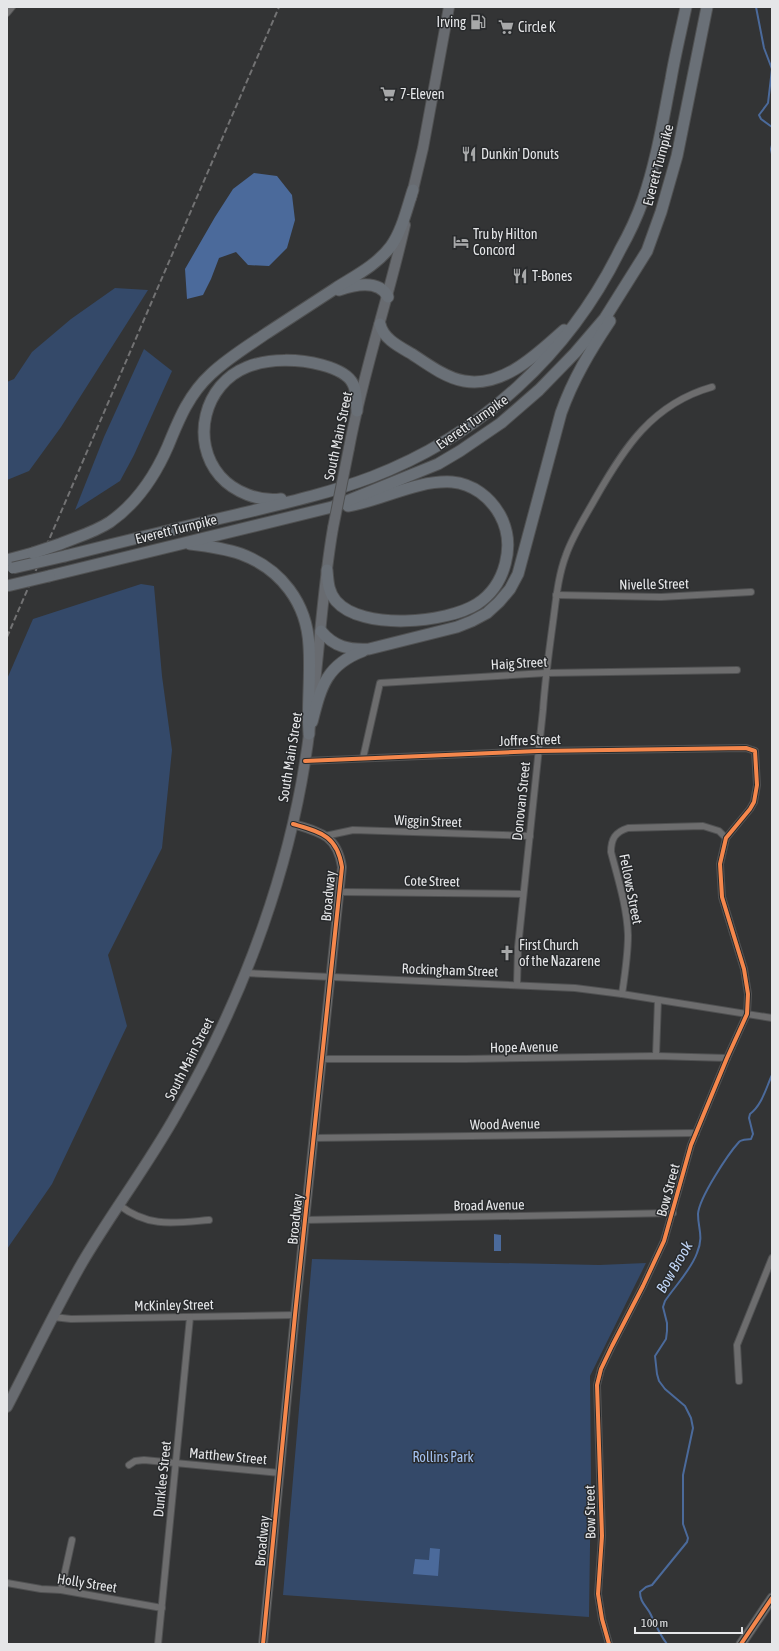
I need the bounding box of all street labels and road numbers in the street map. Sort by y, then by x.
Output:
street label: Everett Turnpike [639,123,677,207]
street label: South Main Street [321,390,355,482]
street label: Everett Turnpike [433,391,511,453]
street label: Everett Turnpike [133,511,219,547]
street label: Nivelle Street [619,575,689,593]
street label: Haig Street [490,654,548,672]
street label: South Main Street [275,711,305,803]
street label: Joffre Street [499,731,561,749]
street label: Donovan Street [509,761,533,841]
street label: Wiggin Street [394,812,462,830]
street label: Fellows Street [616,852,646,926]
street label: Broadway [318,870,338,922]
street label: Cote Street [404,873,460,889]
street label: Rockingham Street [401,960,499,980]
street label: South Main Street [161,1015,217,1103]
street label: Hope Avenue [490,1038,558,1056]
street label: Wood Avenue [470,1115,540,1133]
street label: Bow Street [653,1162,683,1218]
street label: Broadway [284,1193,306,1245]
street label: Broad Avenue [453,1196,525,1214]
street label: McKinley Street [134,1296,214,1314]
street label: Dunklee Street [150,1440,174,1518]
street label: Matthew Street [188,1445,268,1467]
street label: Bow Street [582,1485,598,1539]
street label: Broadway [252,1515,272,1567]
street label: Holly Street [56,1570,118,1596]

